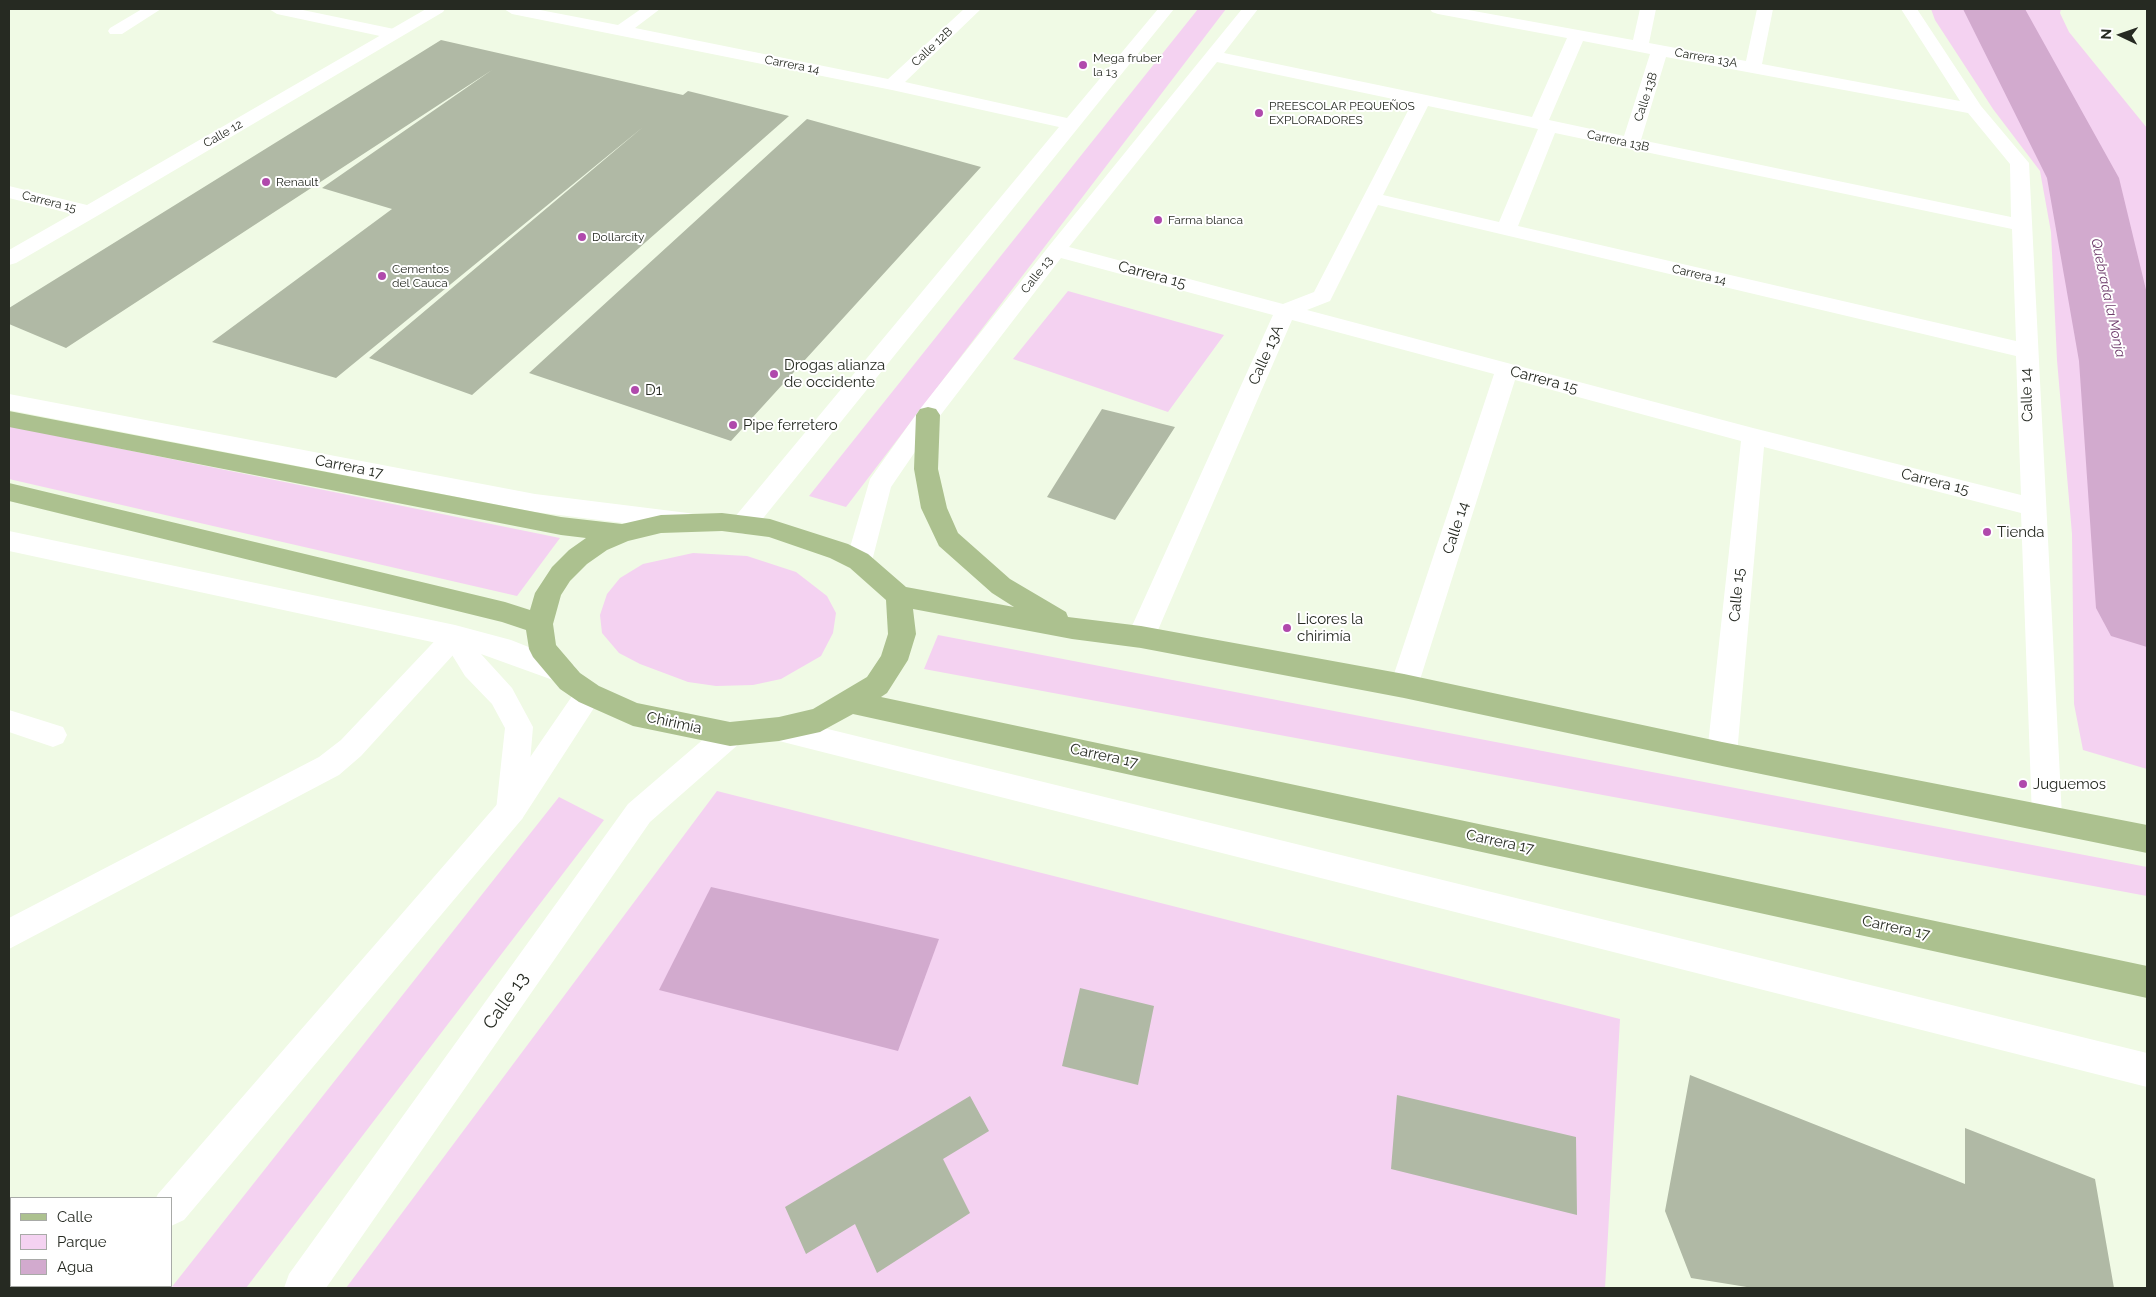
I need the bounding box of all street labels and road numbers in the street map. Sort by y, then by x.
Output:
street label: Calle 12B [909,24,955,70]
street label: Carrera 13A [1673,45,1739,71]
street label: Carrera 14 [763,53,821,77]
street label: Calle 13B [1631,71,1661,123]
street label: Calle 12 [201,117,245,151]
street label: Carrera 13B [1586,127,1650,155]
street label: Carrera 15 [20,188,78,216]
street label: Calle 13 [1018,254,1056,296]
street label: Carrera 15 [1116,257,1188,293]
street label: Carrera 14 [1670,262,1728,288]
street label: Calle 13A [1245,322,1287,388]
street label: Carrera 15 [1508,362,1580,398]
street label: Calle 14 [2017,368,2037,422]
street label: Carrera 17 [313,452,385,482]
street label: Carrera 15 [1899,465,1971,499]
street label: Calle 14 [1439,500,1473,556]
street label: Calle 15 [1726,567,1748,623]
street label: Chirimia [645,708,703,738]
street label: Carrera 17 [1068,740,1140,772]
street label: Carrera 17 [1464,826,1536,858]
street label: Carrera 17 [1860,912,1932,944]
street label: Calle 13 [479,968,533,1034]

